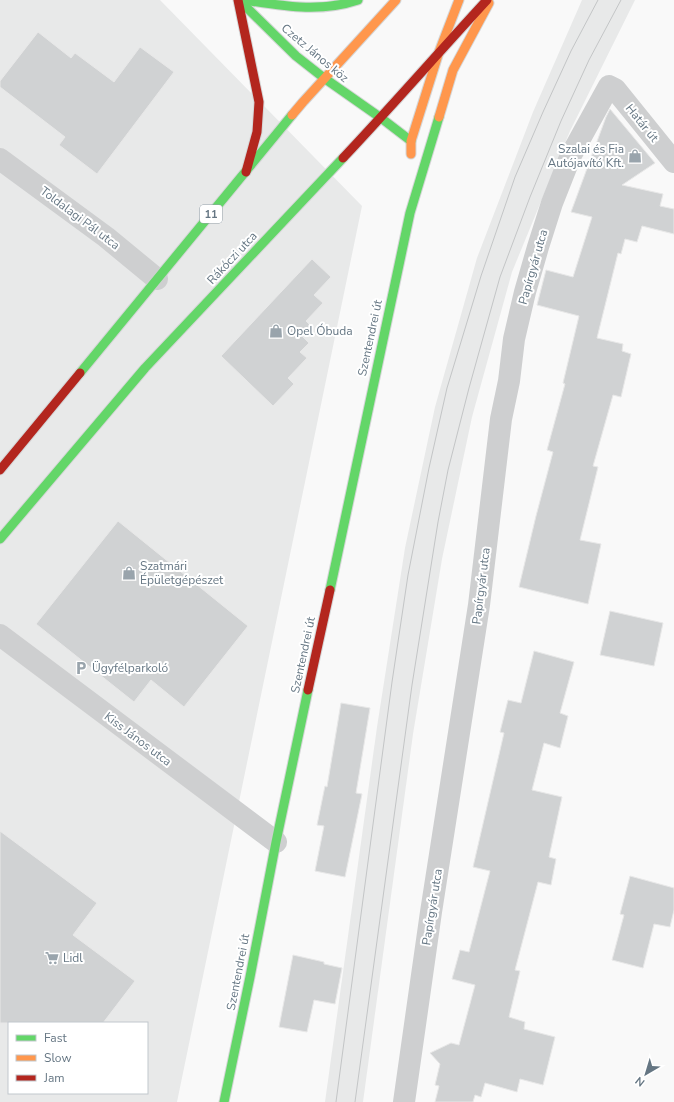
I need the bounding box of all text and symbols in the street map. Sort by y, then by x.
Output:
street label: Czetz János köz [278,20,352,86]
street label: Határ út [622,101,663,146]
place label: Szalai és Fia Autójavító Kft. [548,141,624,171]
shop icon: Szalai és Fia Autójavító Kft. [627,148,643,164]
street label: Toldalagi Pál utca [37,183,123,253]
road number: 11 [200,205,222,223]
street label: Rákóczi utca [203,228,261,288]
street label: Papírgyár utca [515,228,551,306]
street label: Szentendrei út [354,298,386,378]
shop icon: Opel Óbuda [268,323,284,339]
place label: Opel Óbuda [287,323,353,339]
street label: Papírgyár utca [468,547,494,625]
place label: Szatmári Épületgépészet [140,558,224,588]
shop icon: Szatmári Épületgépészet [121,565,137,581]
street label: Szentendrei út [287,615,319,695]
parking icon: Ügyfélparkoló [73,660,89,676]
place label: Ügyfélparkoló [92,660,168,676]
street label: Kiss János utca [101,708,175,770]
street label: Papírgyár utca [418,868,446,946]
street label: Szentendrei út [223,932,253,1012]
supermarket icon: Lidl [44,950,60,966]
place label: Lidl [63,950,83,966]
legend [8,1022,148,1094]
text: Fast [44,1030,67,1046]
text: Slow [44,1050,72,1066]
north arrow [626,1054,666,1094]
text: Jam [43,1070,65,1086]
text: N [632,1073,648,1090]

